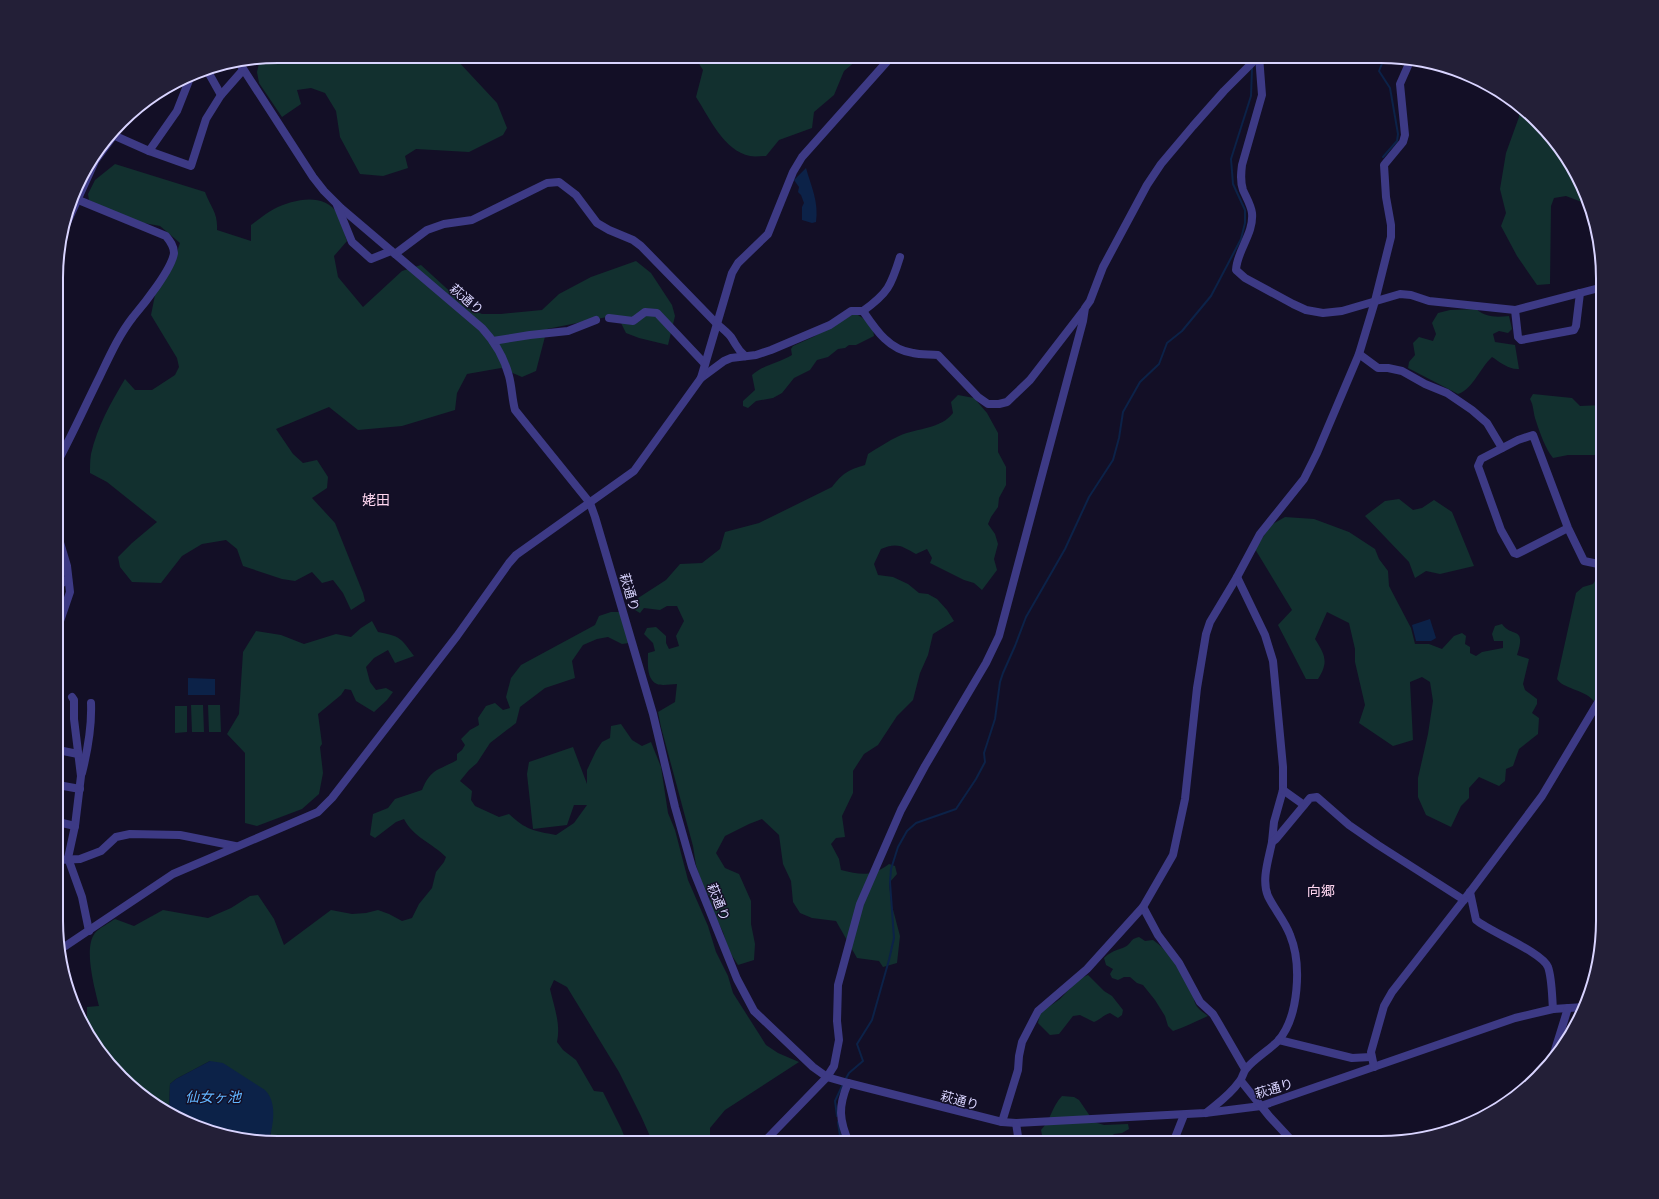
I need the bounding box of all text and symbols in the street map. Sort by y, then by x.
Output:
street label: 萩通り [446,280,487,319]
district label: 姥田 [362,491,390,510]
street label: 萩通り [615,571,643,614]
street label: 萩通り [702,881,734,924]
district label: 向郷 [1307,882,1335,901]
street label: 萩通り [1253,1075,1296,1103]
street label: 萩通り [939,1087,981,1115]
water label: 仙女ヶ池 [185,1088,243,1107]

